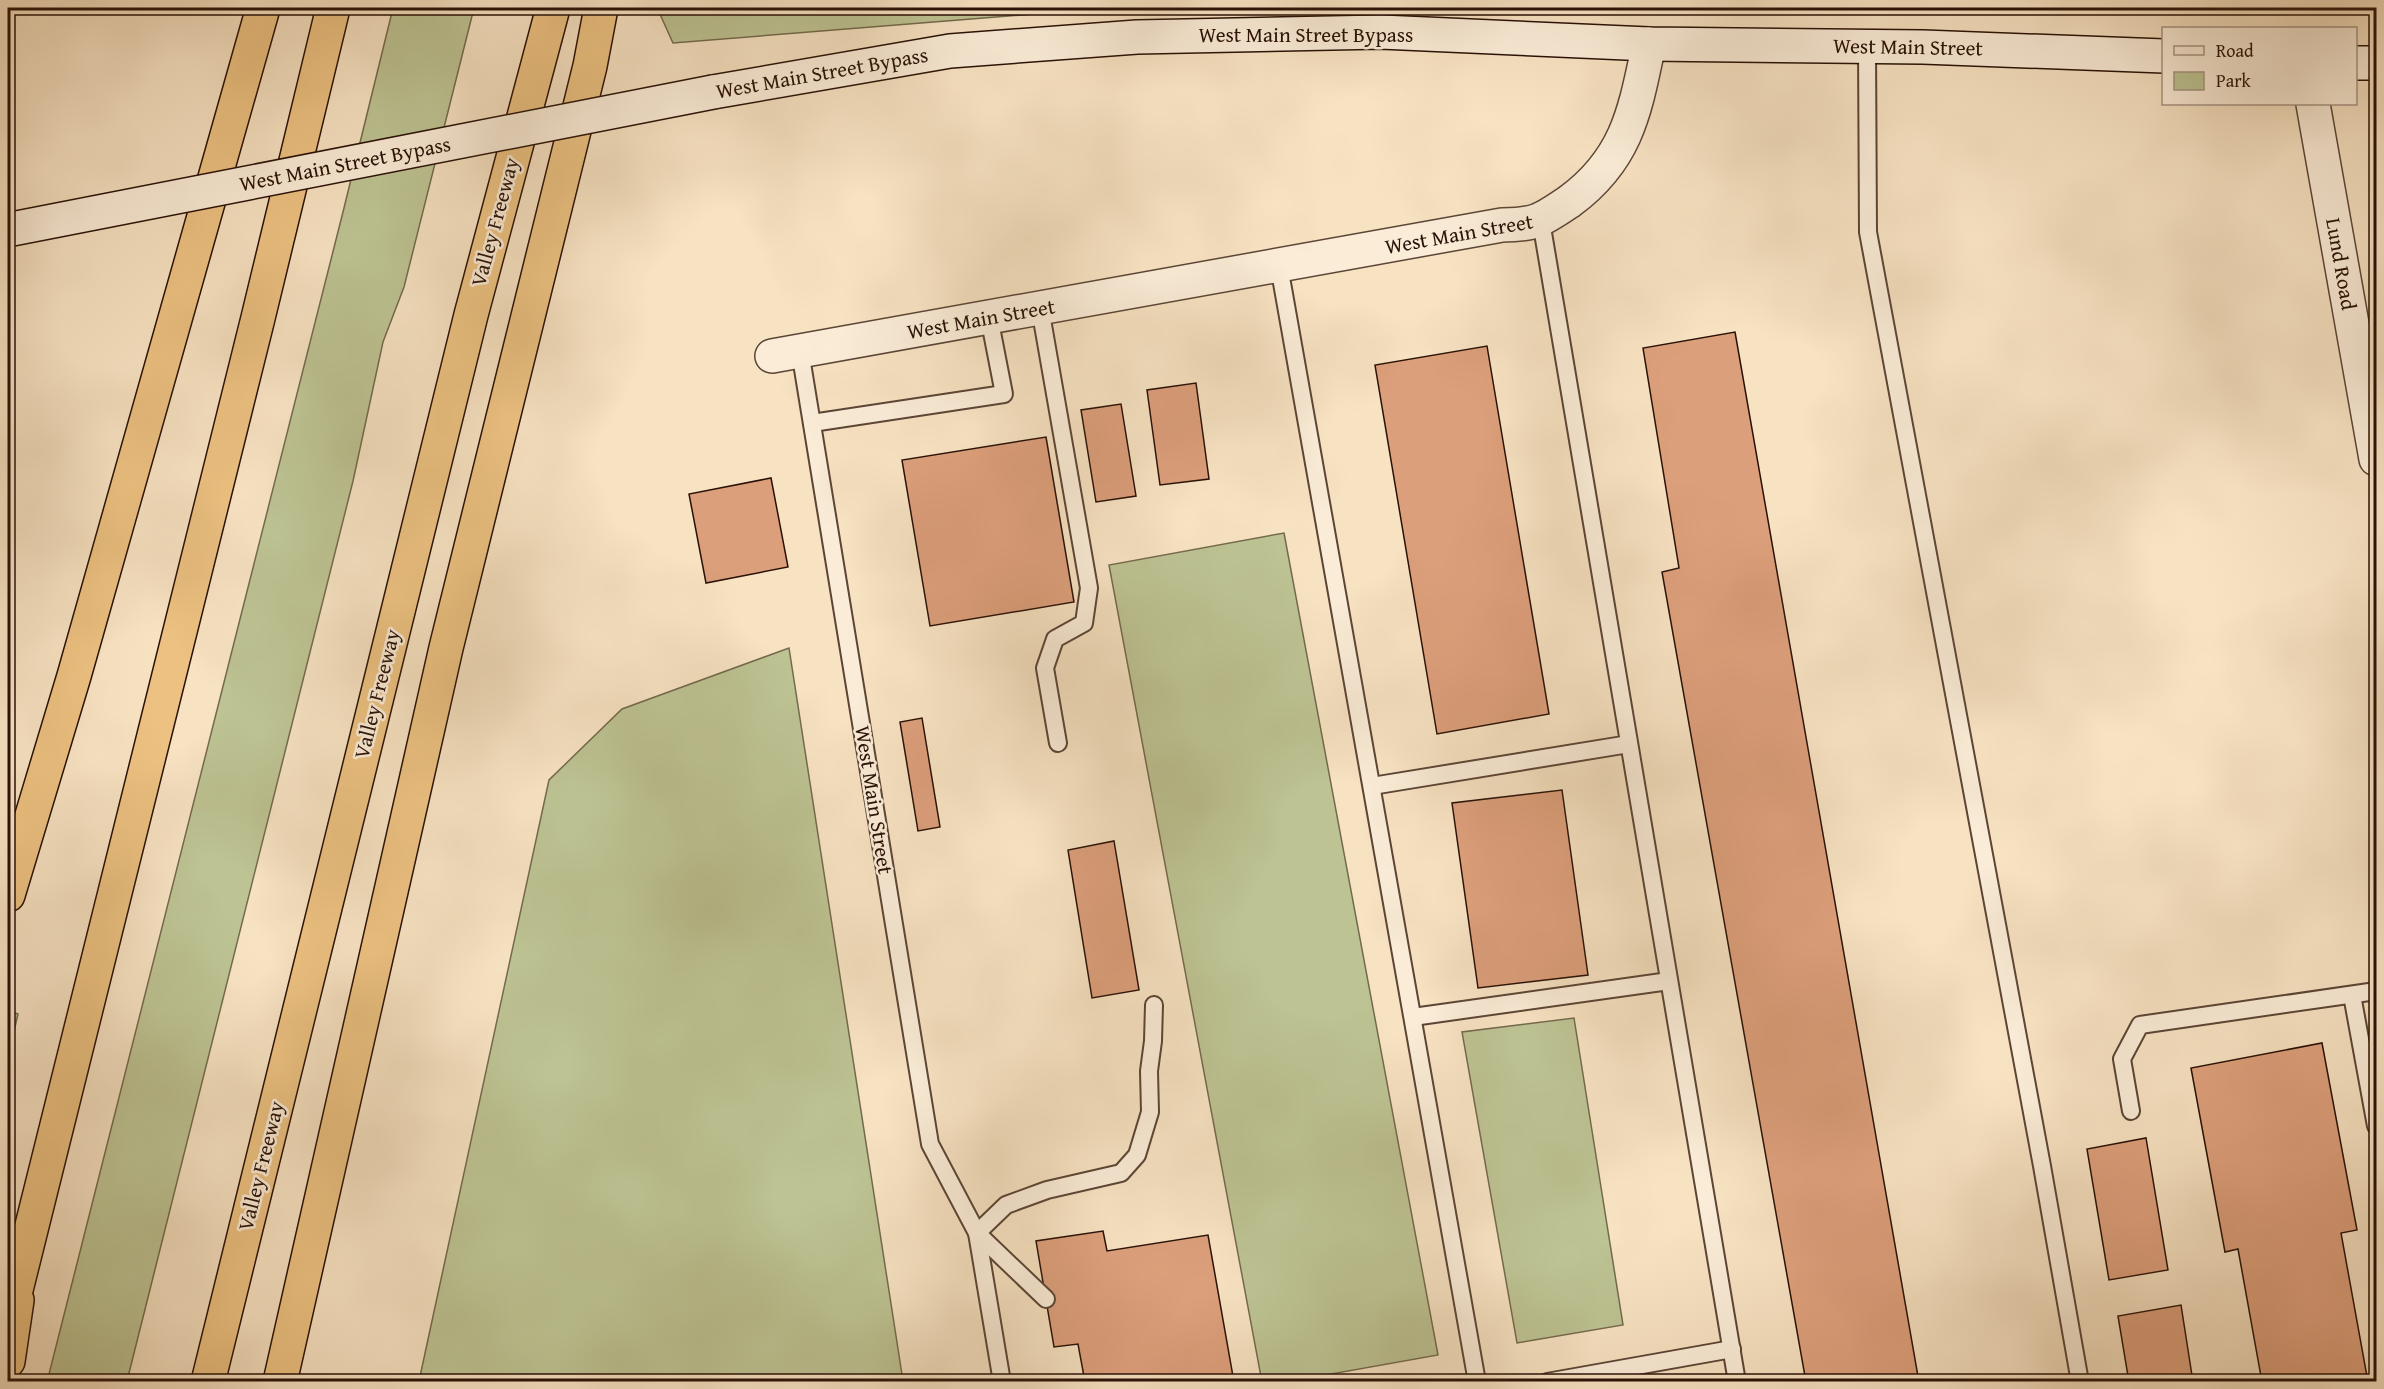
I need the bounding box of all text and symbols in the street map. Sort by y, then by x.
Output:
street label: West Main Street Bypass [1199,19,1413,50]
legend [2162,27,2357,105]
street label: West Main Street [1833,30,1984,63]
text: Road [2216,37,2254,64]
street label: West Main Street Bypass [713,39,930,106]
text: Park [2216,67,2252,94]
street label: West Main Street Bypass [237,128,453,199]
street label: Valley Freeway [462,153,527,290]
street label: West Main Street [1382,205,1536,262]
street label: Lund Road [2318,215,2365,313]
street label: West Main Street [904,290,1058,347]
street label: Valley Freeway [345,625,408,762]
street label: West Main Street [847,723,902,877]
street label: Valley Freeway [229,1097,292,1234]

